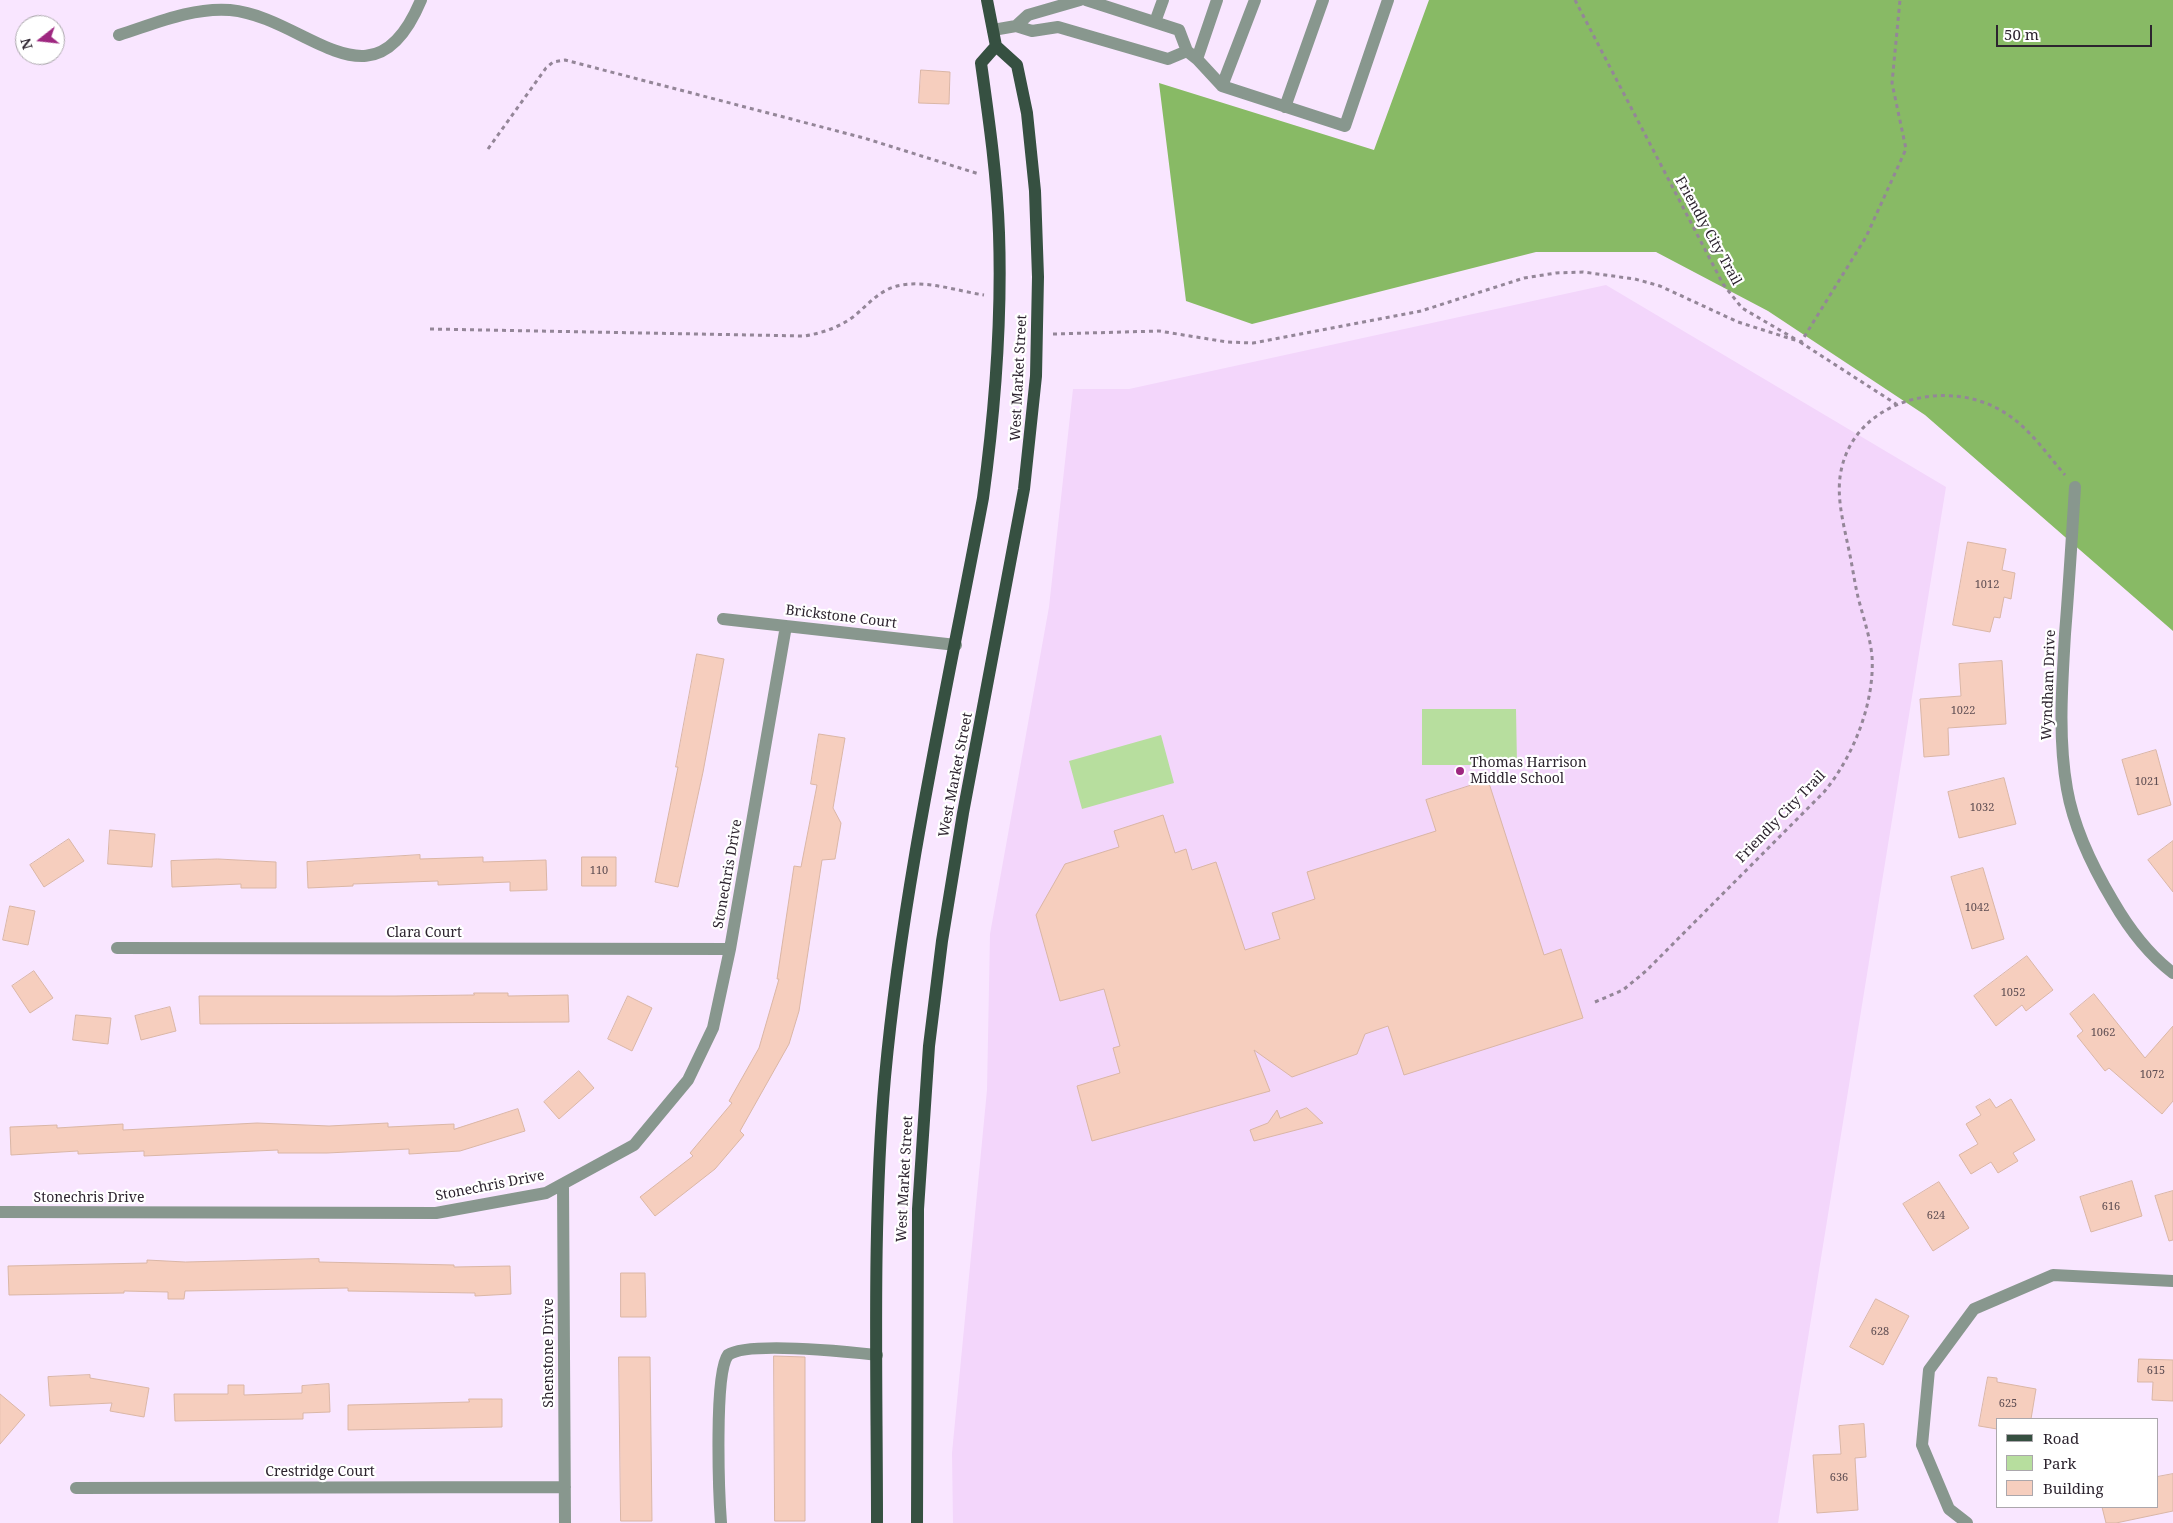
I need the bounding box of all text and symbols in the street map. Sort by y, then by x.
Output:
north arrow [15,15,65,65]
scale bar [1998,15,2154,47]
text: 50 m [2004,24,2039,44]
text: N [15,36,37,52]
street label: Friendly City Trail [1671,174,1745,288]
street label: West Market Street [1007,314,1031,442]
house number: 1012 [1975,578,1999,592]
street label: Brickstone Court [784,602,898,632]
street label: Wyndham Drive [2039,629,2059,741]
house number: 1022 [1951,704,1975,718]
street label: West Market Street [936,711,976,839]
place label: Thomas Harrison Middle School [1470,755,1587,788]
marker: Thomas Harrison Middle School [1454,765,1466,777]
street label: Friendly City Trail [1733,767,1829,867]
house number: 1021 [2135,775,2159,789]
house number: 1032 [1970,801,1994,815]
street label: Stonechris Drive [710,818,746,930]
house number: 110 [590,864,608,878]
house number: 1042 [1965,901,1989,915]
street label: Clara Court [386,925,462,941]
house number: 1052 [2001,986,2025,1000]
house number: 1062 [2091,1026,2115,1040]
house number: 1072 [2140,1068,2164,1082]
street label: West Market Street [893,1115,917,1243]
street label: Stonechris Drive [434,1167,546,1205]
street label: Stonechris Drive [34,1190,144,1206]
house number: 616 [2102,1200,2120,1214]
house number: 624 [1927,1209,1945,1223]
street label: Shenstone Drive [541,1298,557,1408]
house number: 628 [1871,1325,1889,1339]
house number: 615 [2147,1364,2165,1378]
house number: 625 [1999,1397,2017,1411]
legend [1996,1418,2158,1508]
text: Road [2043,1428,2079,1448]
text: Park [2043,1453,2076,1473]
street label: Crestridge Court [265,1464,375,1480]
house number: 636 [1830,1471,1848,1485]
text: Building [2043,1478,2104,1498]

